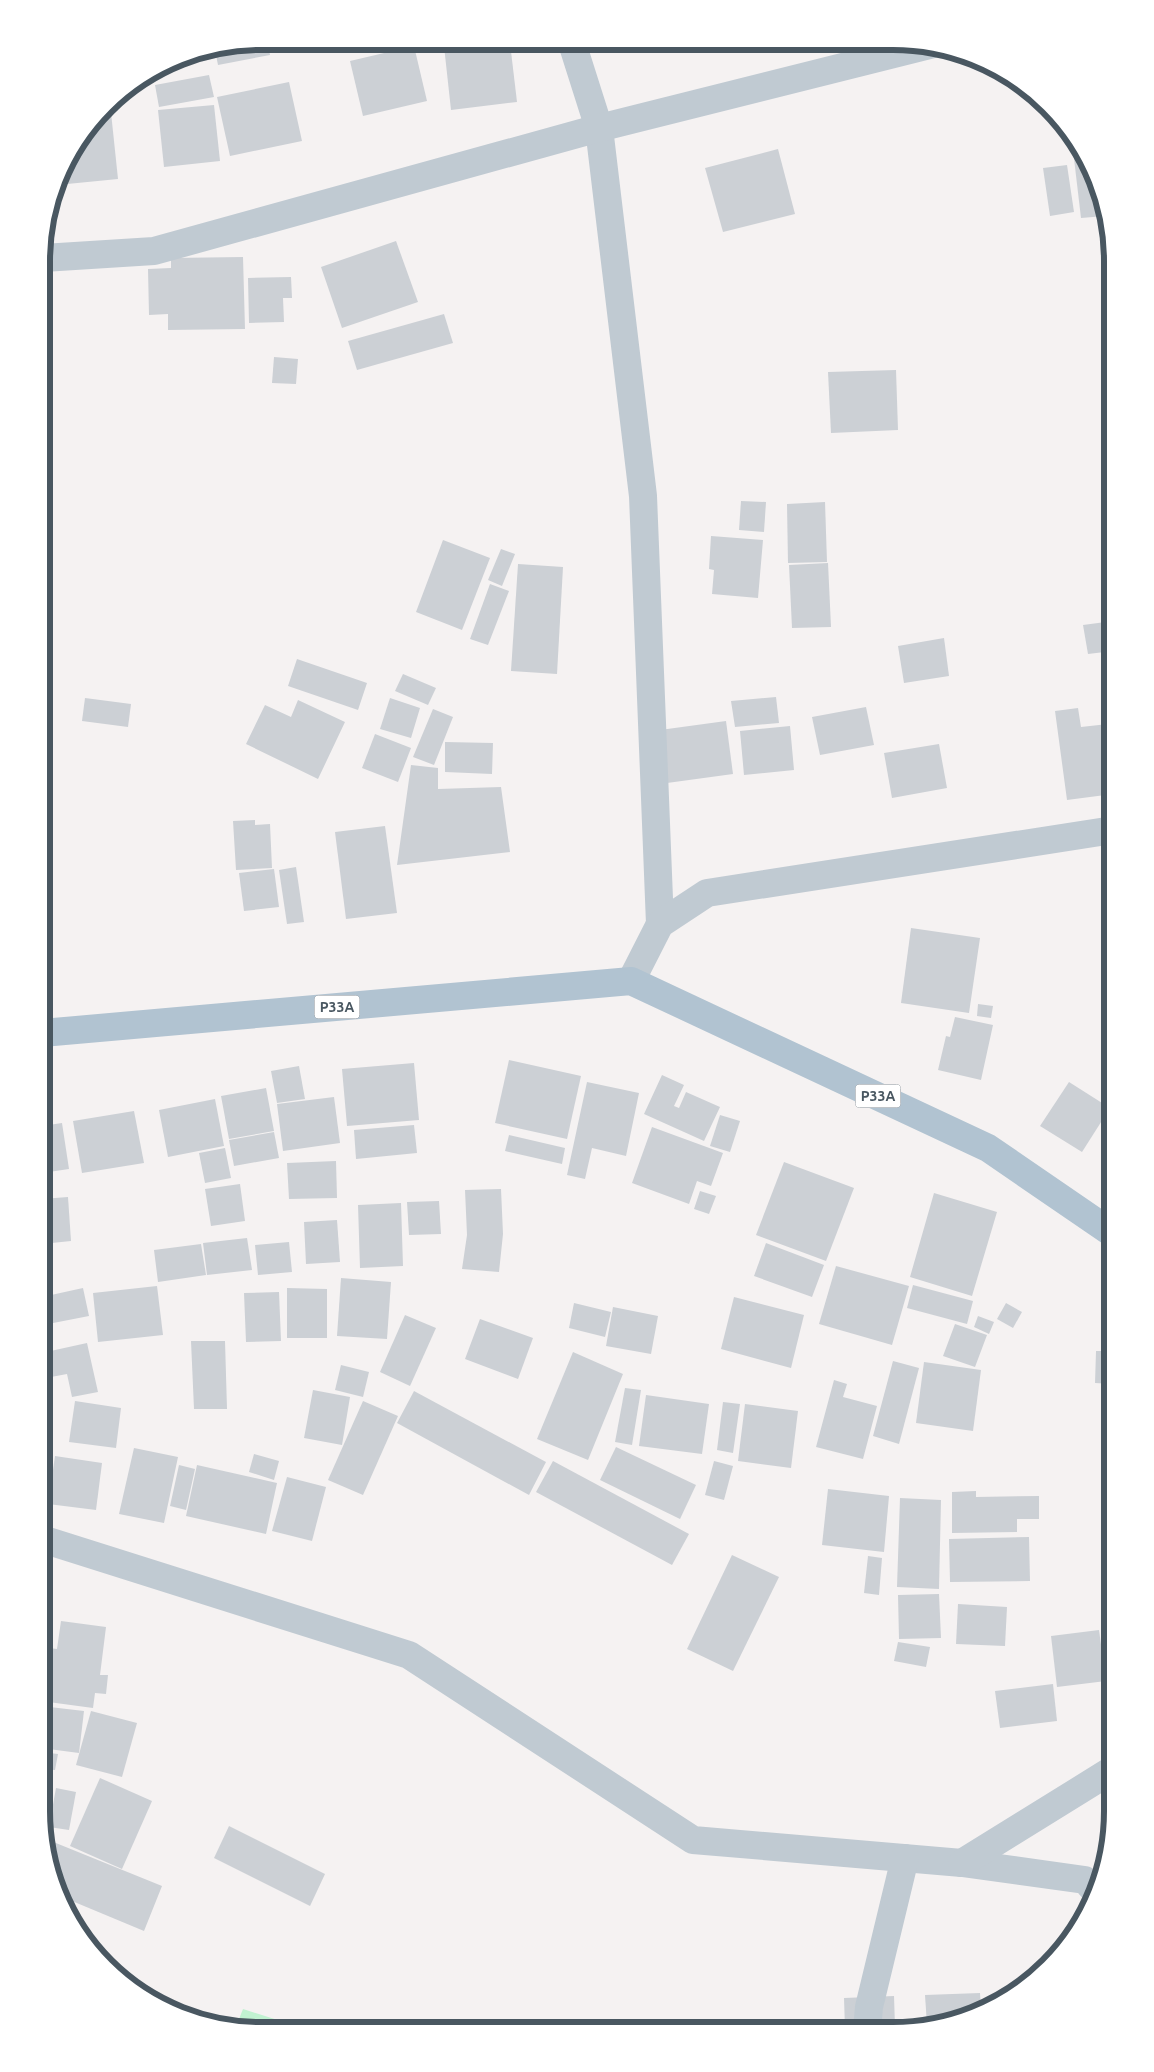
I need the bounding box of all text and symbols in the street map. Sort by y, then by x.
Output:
road number: P33A [314,996,360,1019]
road number: P33A [856,1084,900,1108]

